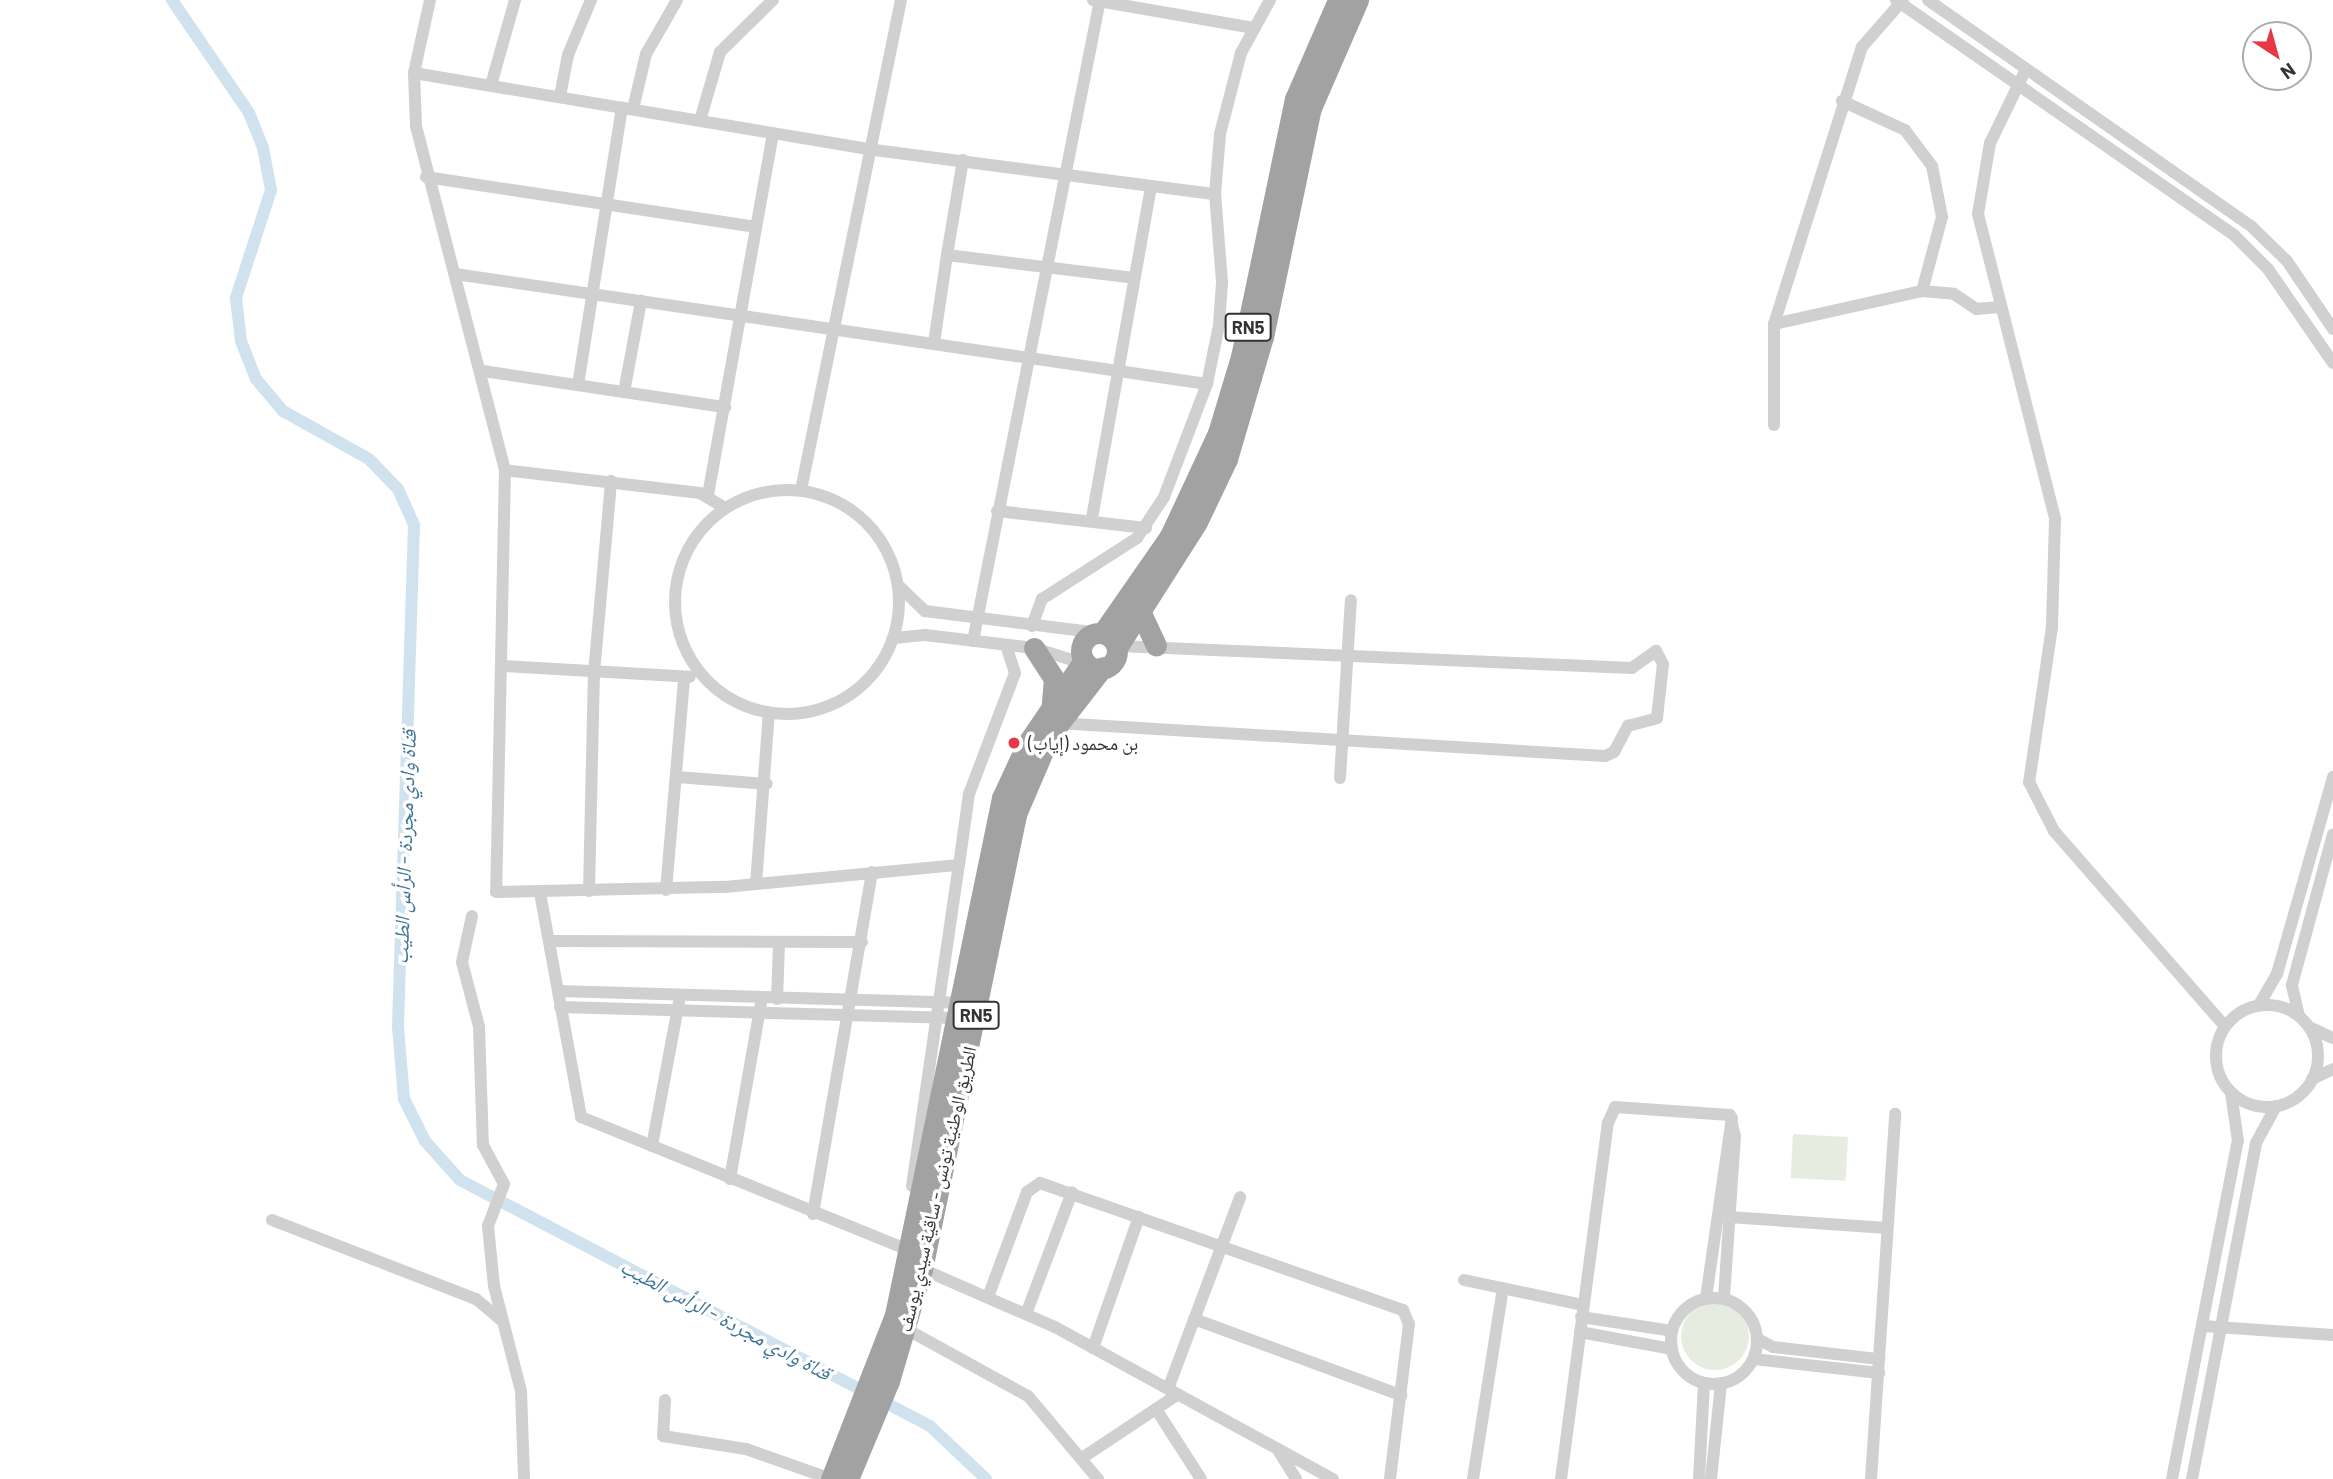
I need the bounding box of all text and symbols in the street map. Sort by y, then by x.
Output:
north arrow [2242,21,2312,91]
text: N [2277,59,2300,85]
road number: RN5 [1224,312,1272,342]
water label: قناة وادي مجردة - الرأس الطيب [387,729,421,965]
place label: بن محمود (إياب) [1028,732,1138,754]
marker: بن محمود (إياب) [1006,735,1022,751]
road number: RN5 [951,1000,1000,1030]
street label: الطريق الوطنية تونس - ساقية سيدي يوسف [893,1044,981,1334]
water label: قناة وادي مجردة - الرأس الطيب [617,1253,835,1385]

